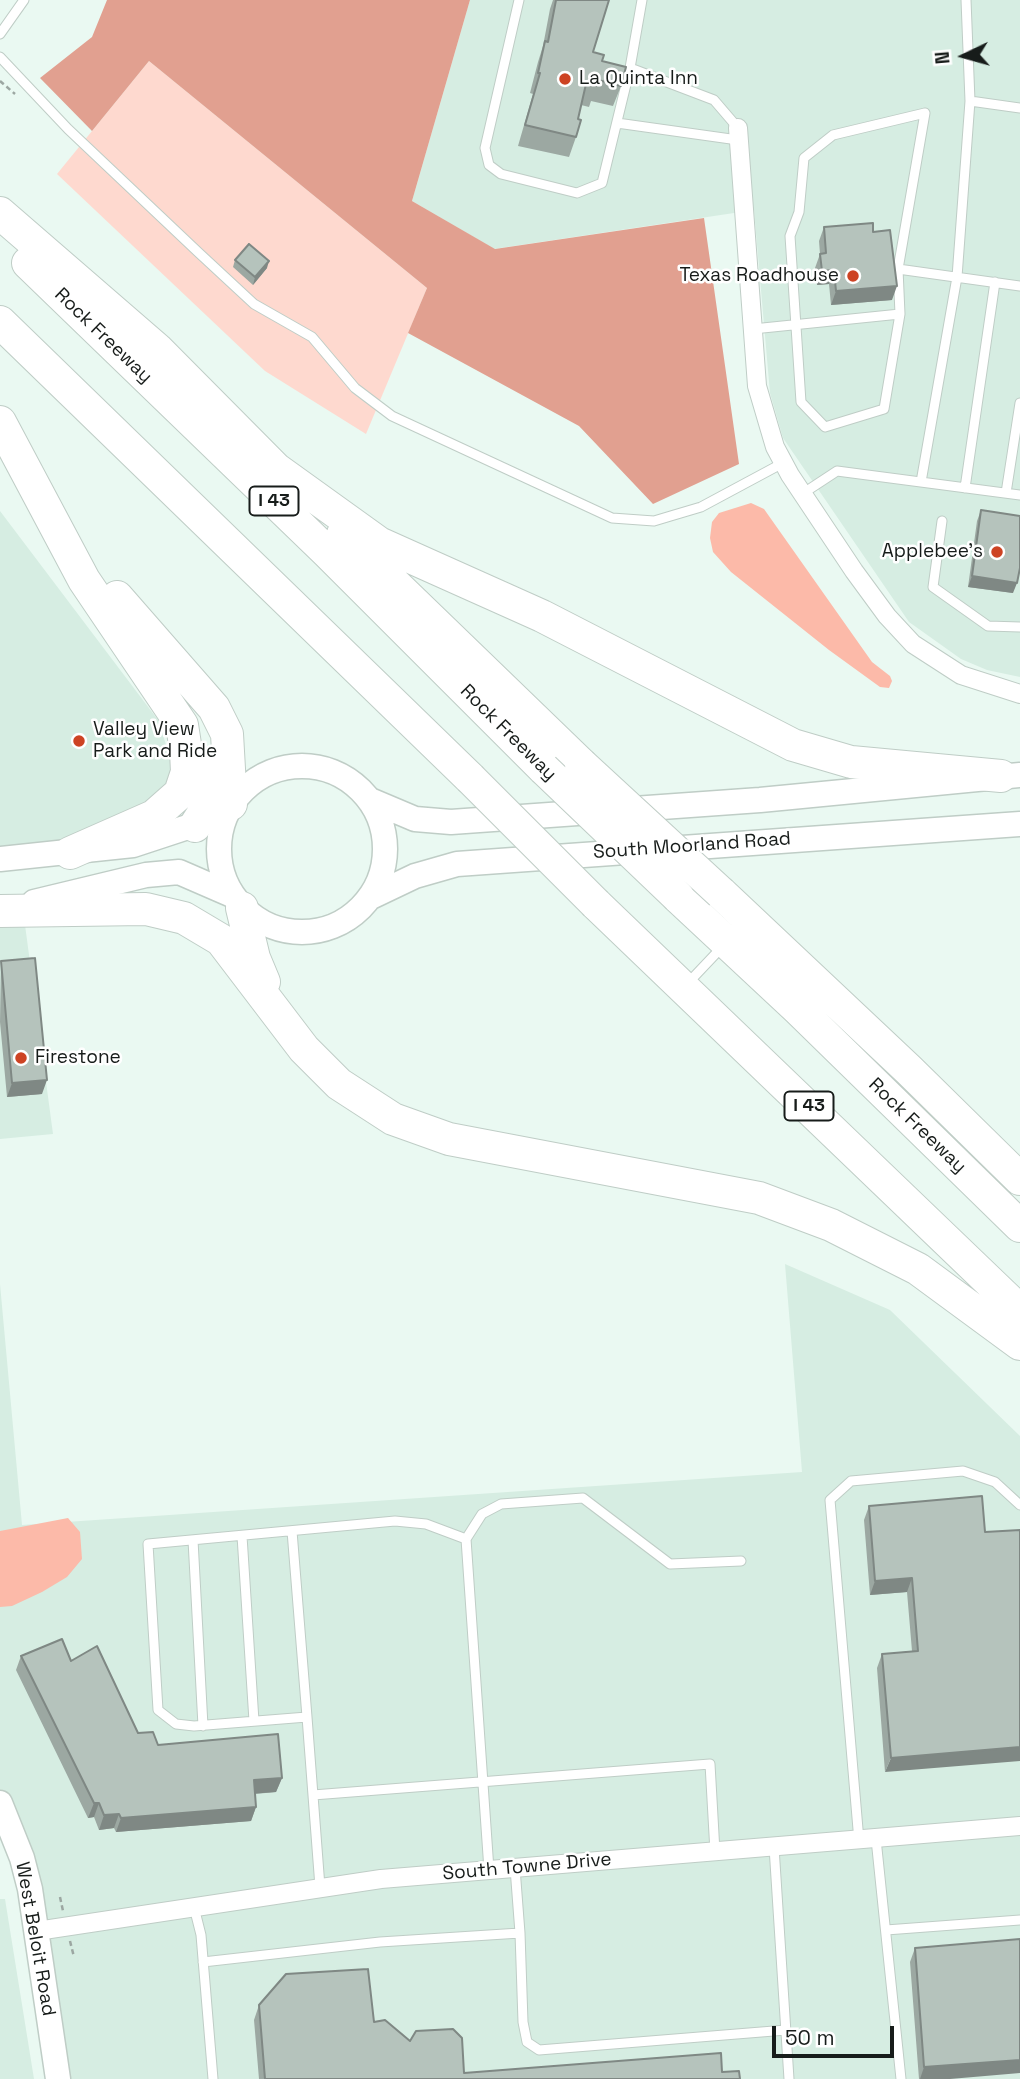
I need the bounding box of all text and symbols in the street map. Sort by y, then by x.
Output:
north arrow [929,21,999,91]
text: N [930,50,956,65]
place label: La Quinta Inn [579,68,698,90]
marker: La Quinta Inn [557,71,573,87]
place label: Texas Roadhouse [679,265,839,287]
marker: Texas Roadhouse [845,268,861,284]
street label: Rock Freeway [49,284,157,388]
road number: I 43 [250,486,298,516]
place label: Applebee's [882,541,983,563]
marker: Applebee's [989,544,1005,560]
street label: Rock Freeway [455,680,561,786]
place label: Valley View Park and Ride [93,719,217,763]
marker: Valley View Park and Ride [71,733,87,749]
street label: South Moorland Road [592,828,792,864]
place label: Firestone [35,1047,121,1069]
marker: Firestone [13,1050,29,1066]
street label: Rock Freeway [863,1074,971,1178]
road number: I 43 [784,1092,834,1120]
street label: South Towne Drive [442,1848,612,1886]
street label: West Beloit Road [10,1860,60,2018]
scale bar [775,2012,898,2056]
text: 50 m [785,2024,835,2051]

